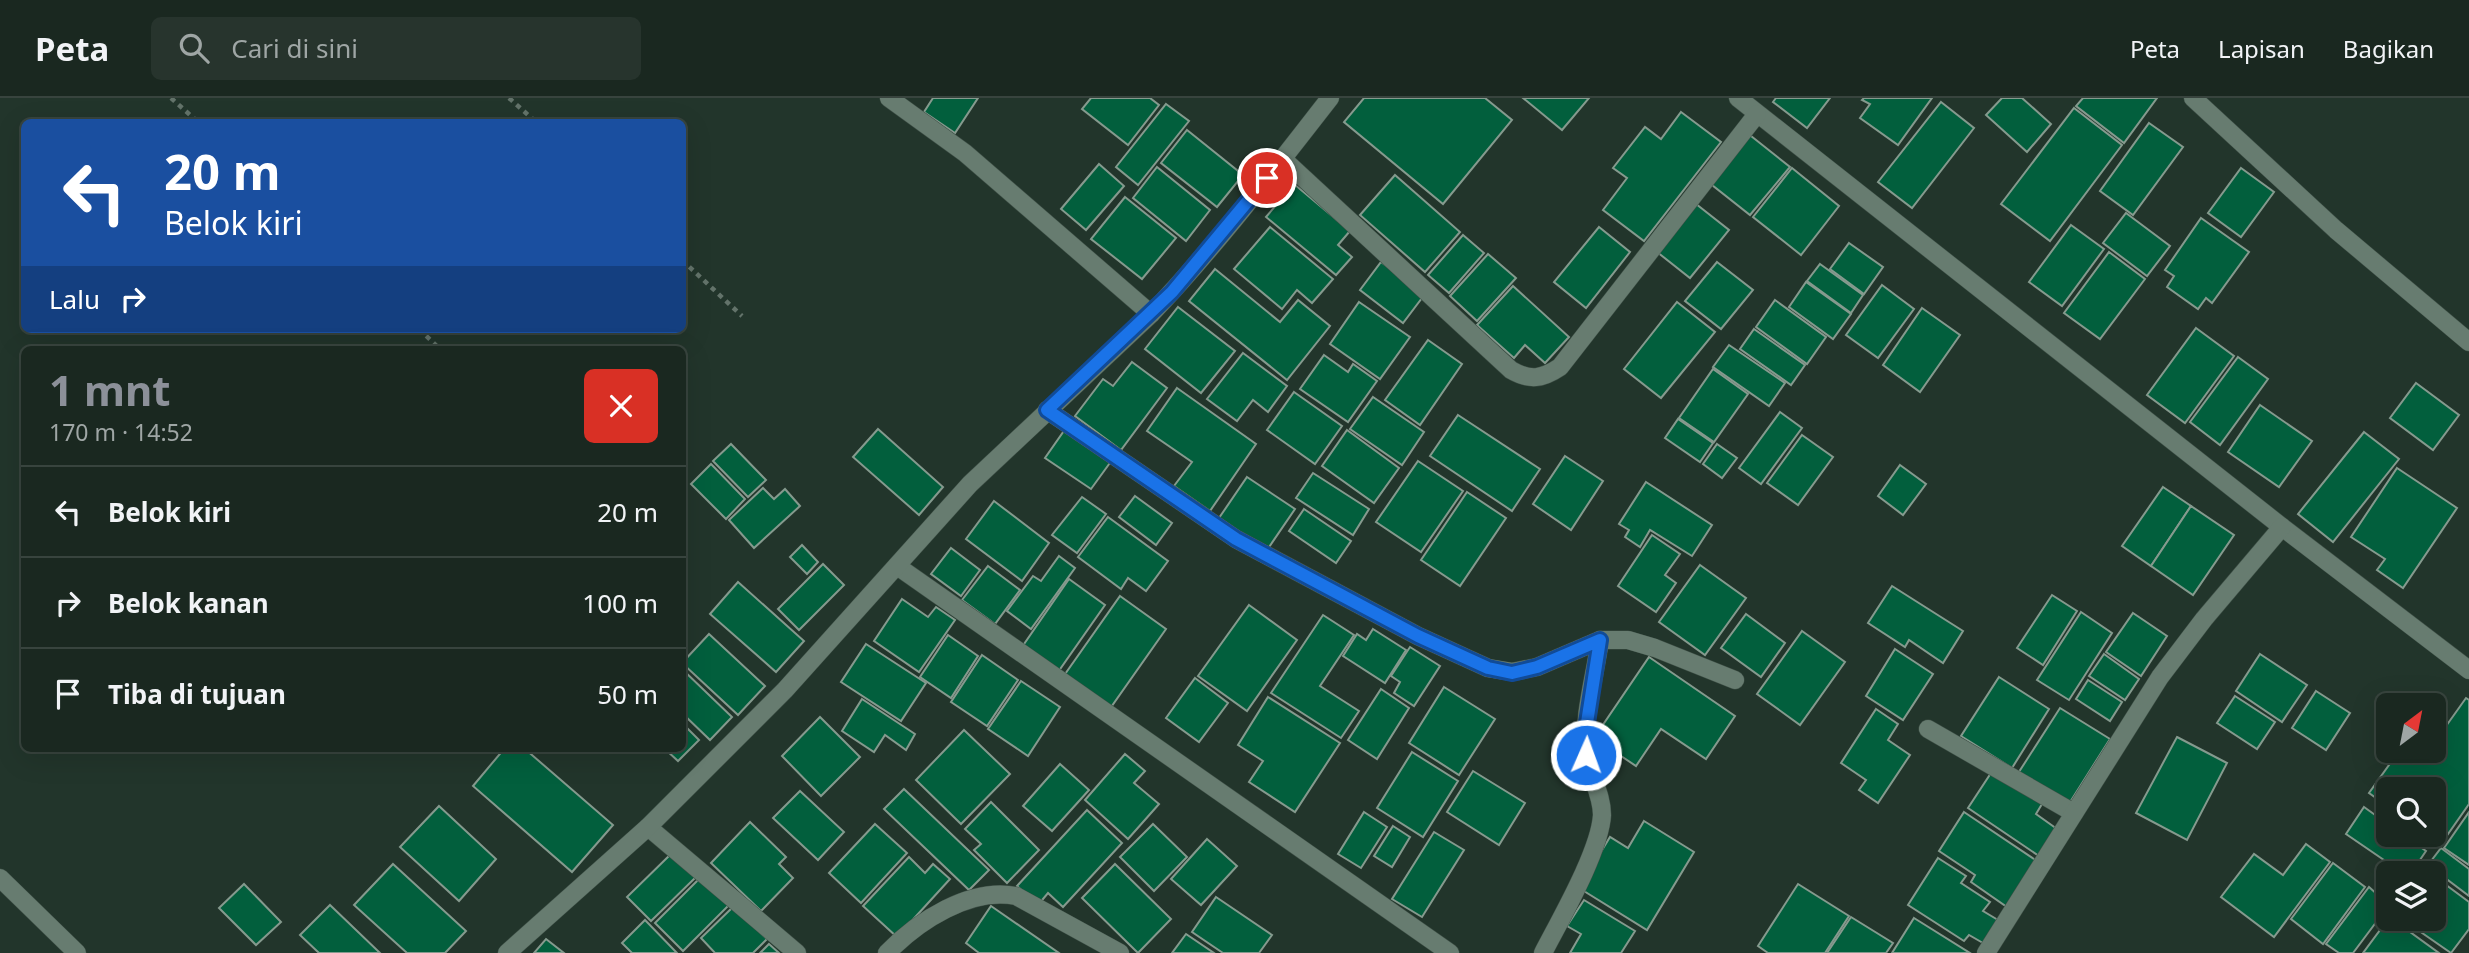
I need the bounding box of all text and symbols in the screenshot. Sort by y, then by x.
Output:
search box [151,17,641,80]
text: Peta [35,26,109,71]
icon: search [175,29,213,67]
text: Cari di sini [231,30,358,66]
text: Peta [2130,32,2180,65]
text: Lapisan [2218,32,2305,65]
text: Bagikan [2343,32,2434,65]
text: 20 m [164,138,281,204]
icon: left [49,147,140,238]
pin [1237,148,1297,208]
icon: arrive [1248,159,1286,197]
text: Belok kiri [164,201,303,244]
icon: right [114,280,152,318]
text: Lalu [49,281,100,317]
text: 1 mnt [49,361,170,418]
button: close [584,369,658,443]
text: 170 m · 14:52 [49,416,193,448]
icon: left [49,493,87,531]
text: Belok kiri [108,494,231,530]
text: 20 m [597,494,658,530]
icon: right [49,584,87,622]
text: Belok kanan [108,585,269,621]
text: 100 m [582,585,658,621]
icon: arrive [49,675,87,713]
text: Tiba di tujuan [108,676,286,712]
text: 50 m [597,676,658,712]
north arrow [2376,693,2446,763]
map controls [2376,693,2446,931]
position arrow [1549,718,1623,792]
button: search [2376,777,2446,847]
button: layers [2376,861,2446,931]

